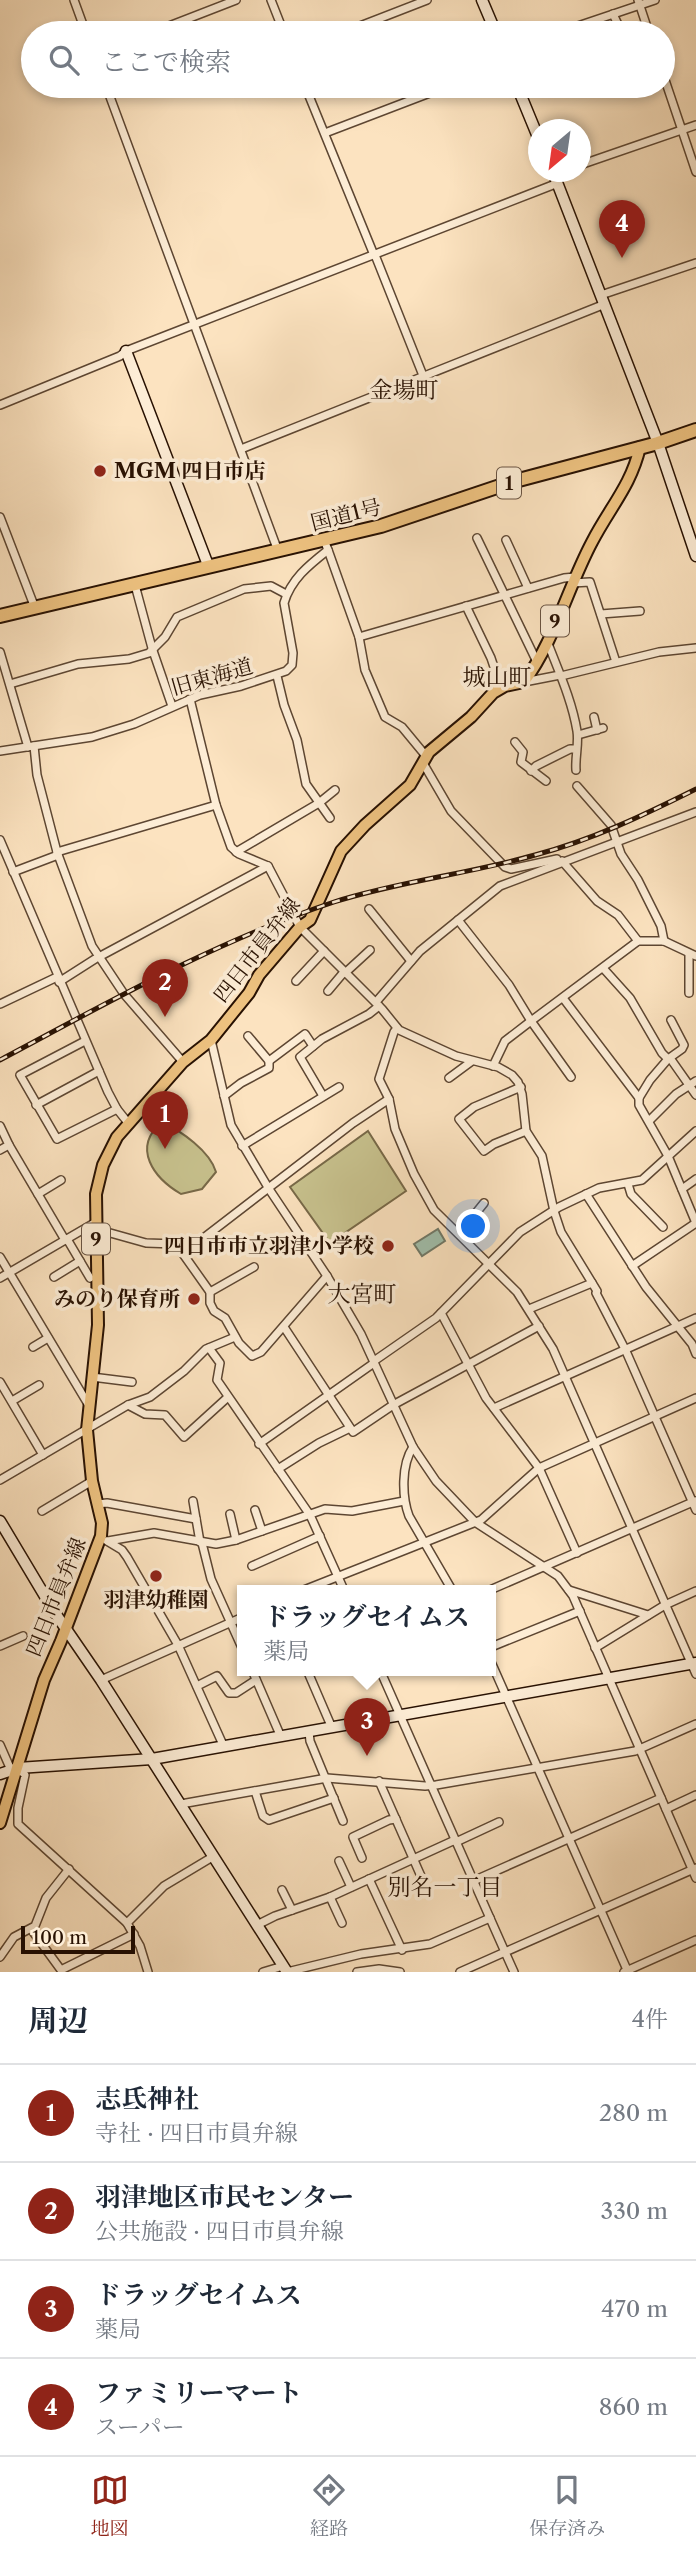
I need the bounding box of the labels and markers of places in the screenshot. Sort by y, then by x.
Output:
pin: 4 [599,200,645,258]
place label: MGM 四日市店 [114,458,265,483]
marker: MGM 四日市店 [92,463,108,479]
pin: 2 [142,959,188,1017]
pin: 1 [142,1091,188,1149]
place label: 四日市市立羽津小学校 [164,1233,374,1258]
marker: 四日市市立羽津小学校 [380,1238,396,1254]
place label: みのり保育所 [54,1286,180,1311]
marker: みのり保育所 [186,1291,202,1307]
marker: 羽津幼稚園 [148,1568,164,1584]
place label: 羽津幼稚園 [104,1587,209,1612]
pin: 3 [344,1698,390,1756]

